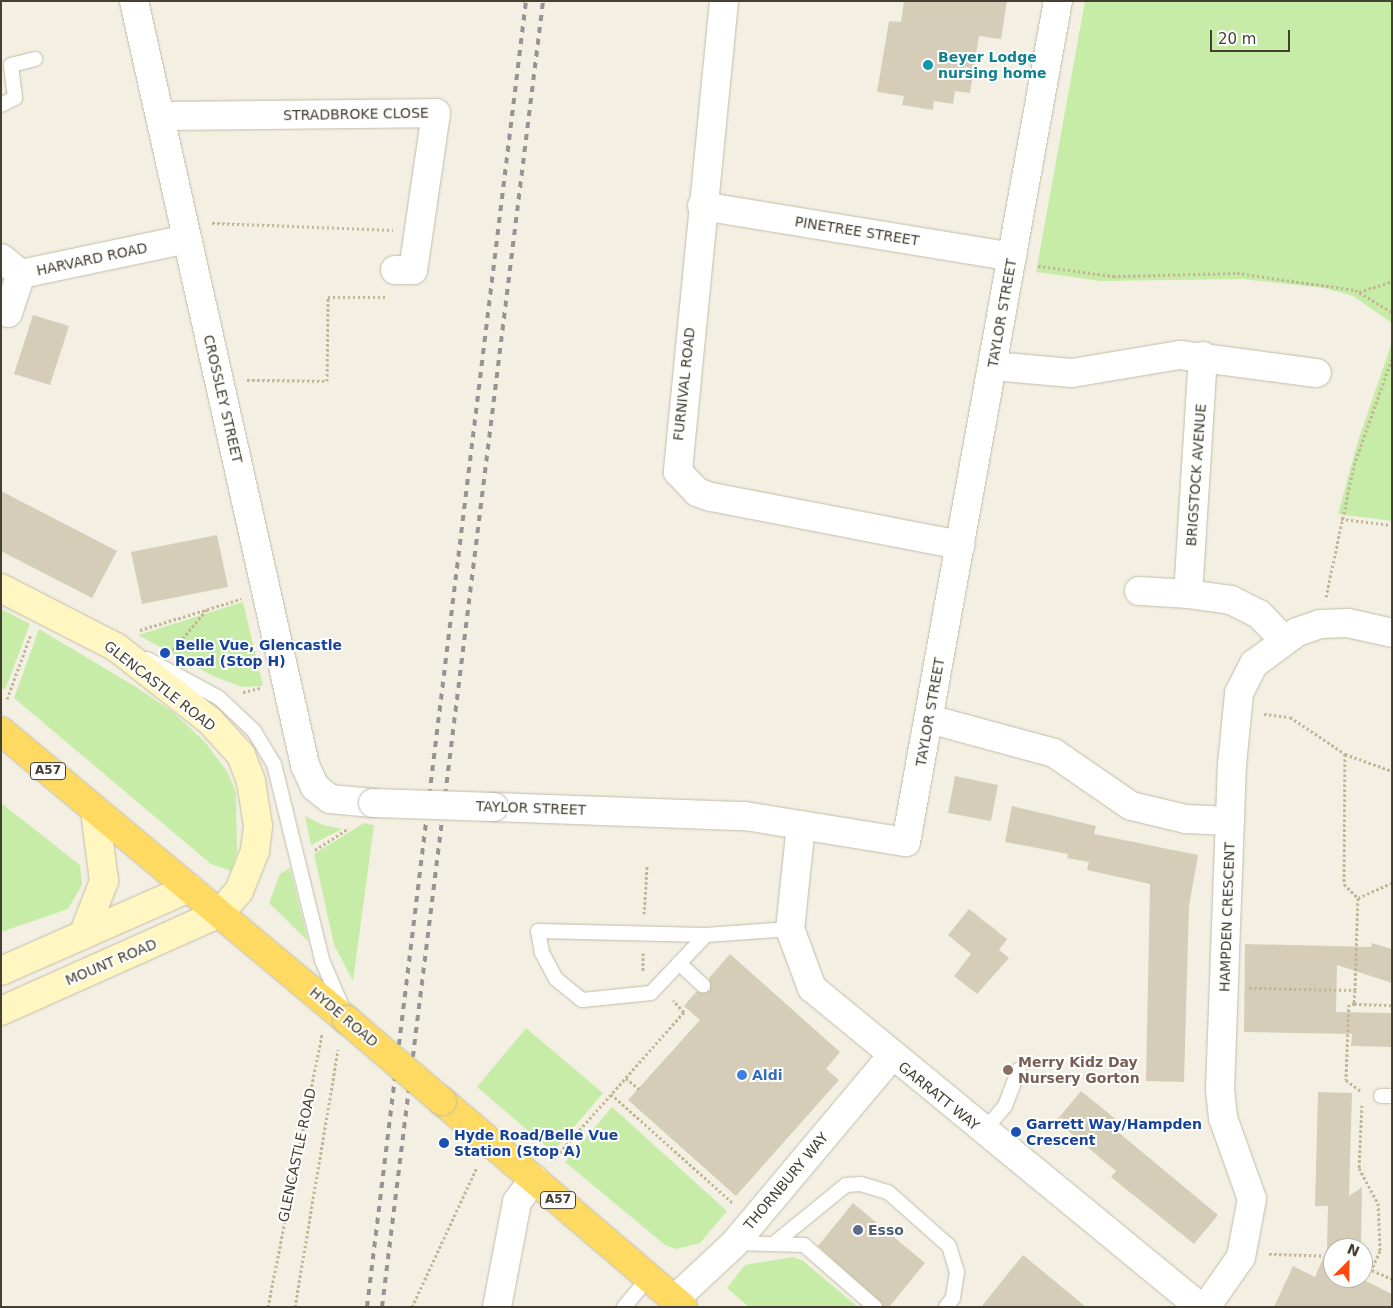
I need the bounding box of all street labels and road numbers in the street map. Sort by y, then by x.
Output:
street label: STRADBROKE CLOSE [283,104,429,124]
street label: PINETREE STREET [794,213,920,249]
street label: HARVARD ROAD [35,239,149,279]
street label: TAYLOR STREET [984,257,1020,369]
street label: FURNIVAL ROAD [670,326,698,442]
street label: CROSSLEY STREET [200,333,246,465]
street label: BRIGSTOCK AVENUE [1183,403,1209,547]
street label: GLENCASTLE ROAD [101,637,219,735]
street label: TAYLOR STREET [912,656,948,768]
road number: A57 [29,761,67,780]
street label: TAYLOR STREET [476,798,586,818]
street label: HAMPDEN CRESCENT [1216,842,1238,992]
street label: MOUNT ROAD [63,935,159,989]
street label: HYDE ROAD [306,984,382,1050]
street label: GARRATT WAY [895,1058,983,1134]
street label: GLENCASTLE ROAD [275,1086,319,1224]
street label: THORNBURY WAY [740,1129,832,1233]
road number: A57 [539,1190,577,1210]

